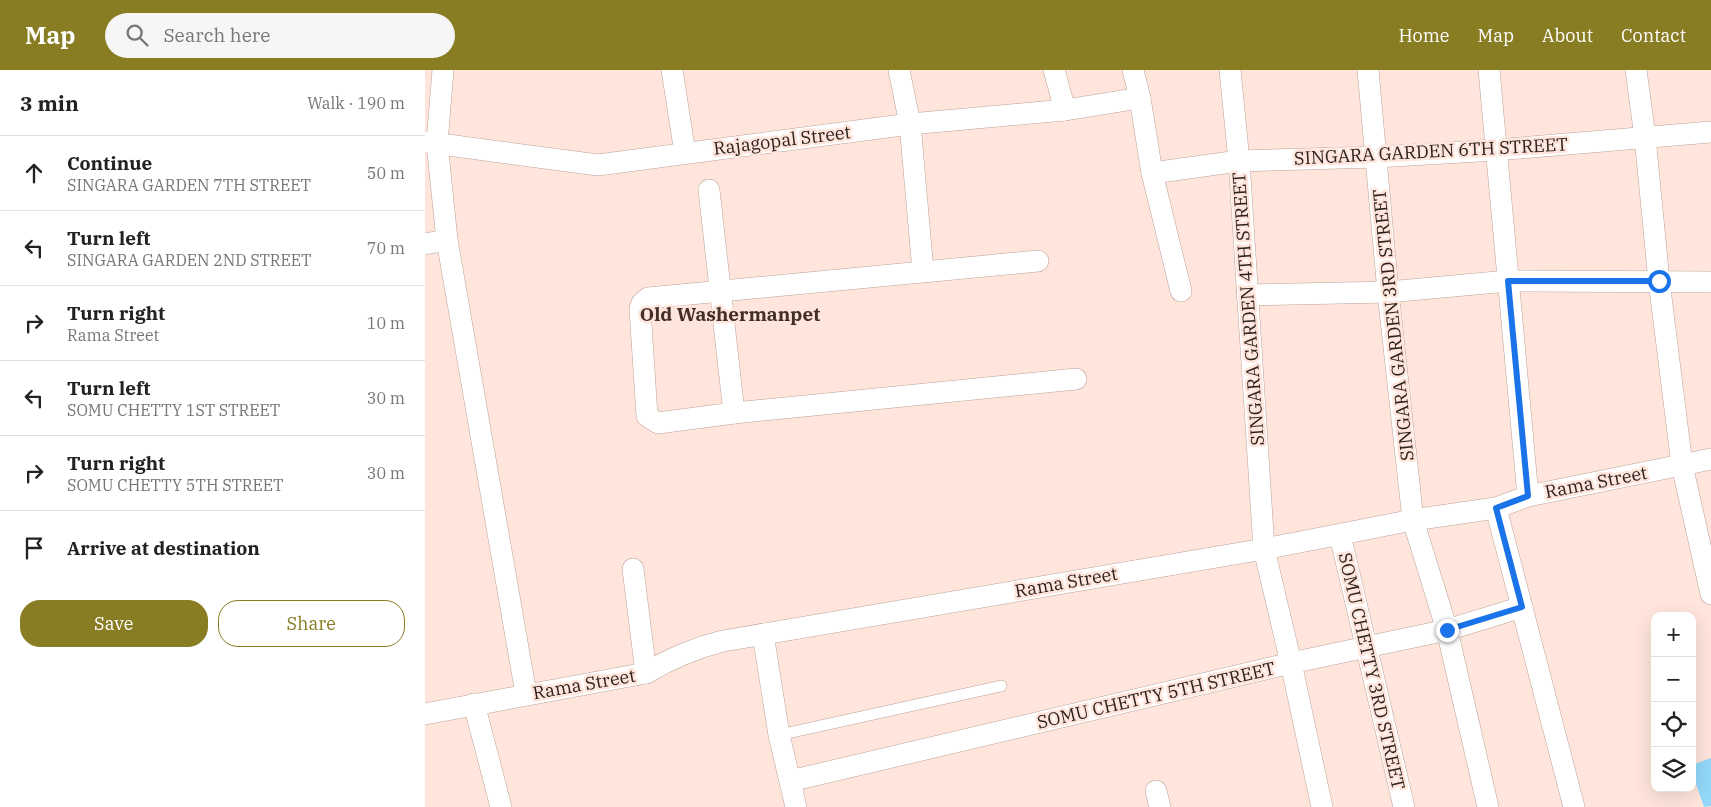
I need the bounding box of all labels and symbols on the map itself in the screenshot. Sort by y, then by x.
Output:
street label: Rajagopal Street [712,120,852,160]
street label: SINGARA GARDEN 6TH STREET [1293,132,1569,170]
street label: SINGARA GARDEN 4TH STREET [1227,171,1269,447]
street label: SINGARA GARDEN 3RD STREET [1367,188,1419,462]
route start [1648,270,1671,293]
district label: Old Washermanpet [640,302,820,326]
street label: Rama Street [1543,461,1649,503]
street label: SOMU CHETTY 3RD STREET [1334,550,1411,792]
street label: Rama Street [1013,562,1119,602]
route end [1436,619,1459,642]
street label: SOMU CHETTY 5TH STREET [1035,656,1278,734]
street label: Rama Street [531,664,637,704]

